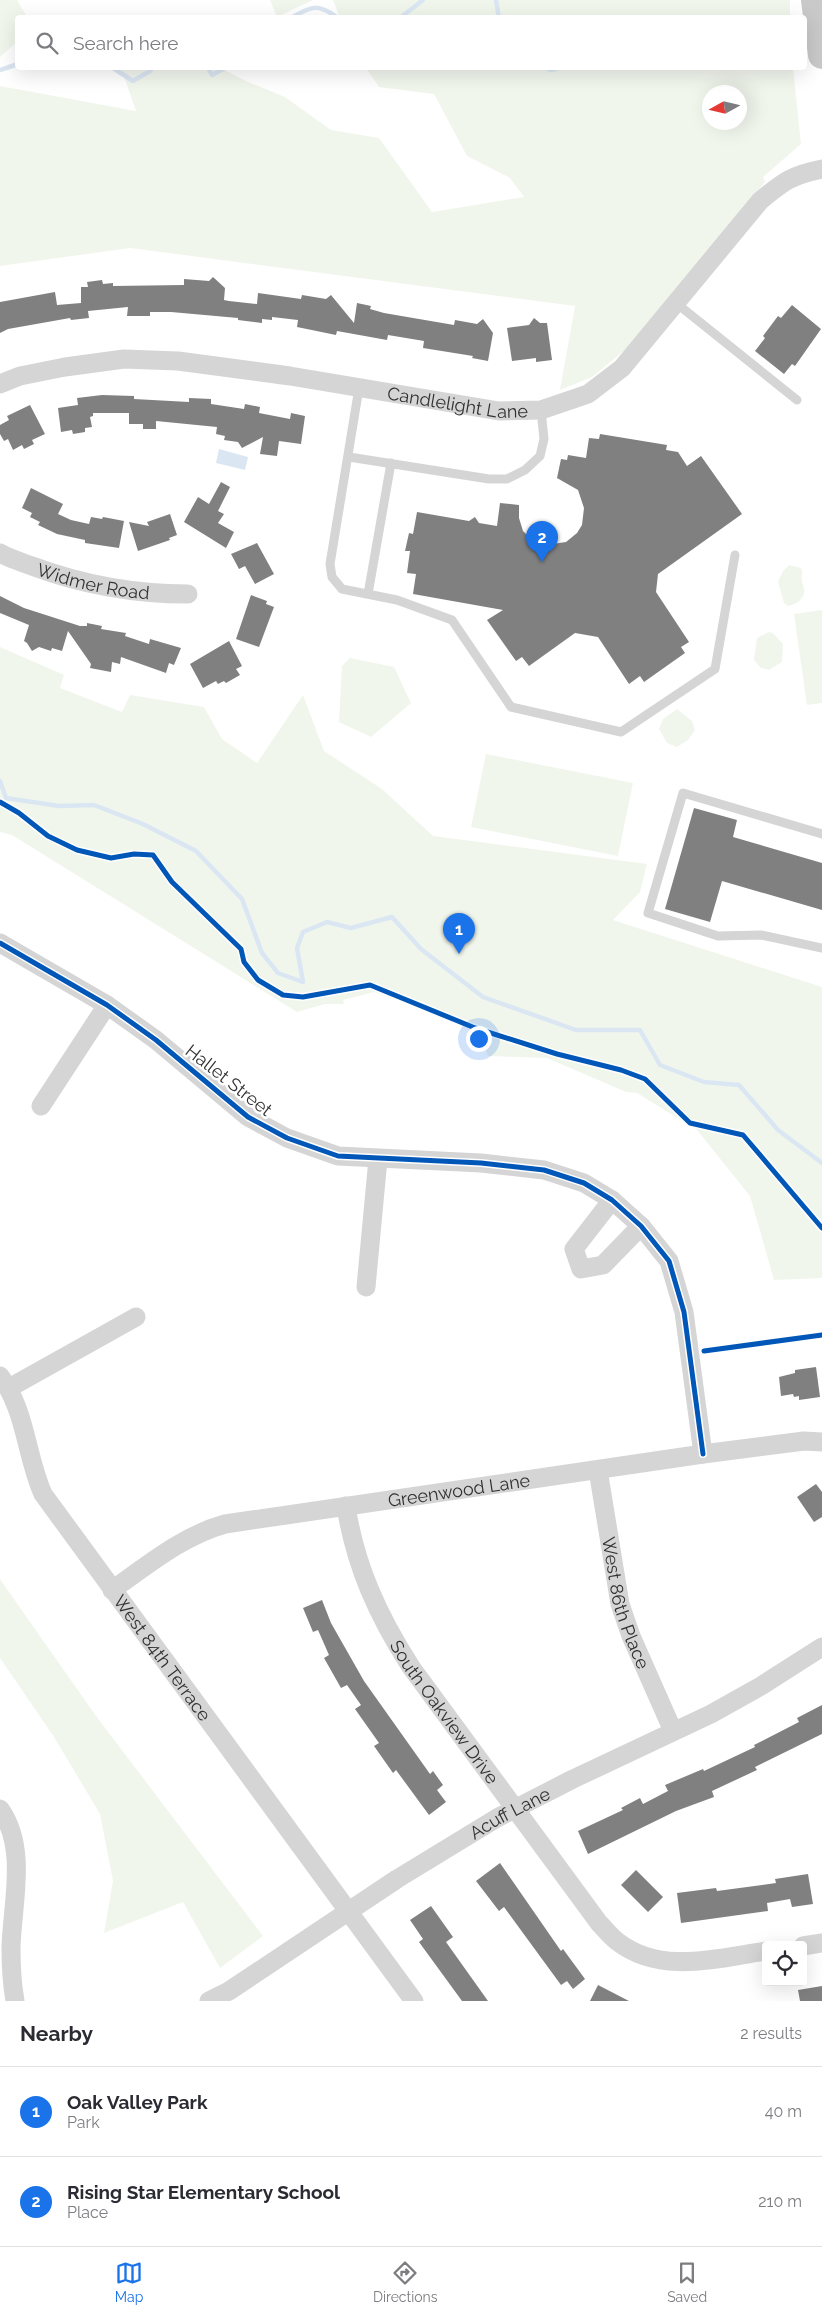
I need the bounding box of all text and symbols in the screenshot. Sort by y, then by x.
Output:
search box [15,15,807,70]
icon: search [33,29,61,57]
text: Search here [73,32,179,54]
north arrow [702,85,747,130]
street label: Candlelight Lane [386,382,529,422]
pin: 2 [526,521,558,562]
street label: Widmer Road [34,558,150,603]
pin: 1 [443,913,475,954]
your location [466,1026,492,1052]
street label: Hallet Street [182,1040,276,1120]
street label: Greenwood Lane [387,1469,532,1511]
street label: West 86th Place [599,1535,655,1672]
street label: West 84th Terrace [110,1590,216,1725]
street label: South Oakview Drive [386,1636,504,1788]
street label: Acuff Lane [465,1782,554,1843]
map controls [762,1941,807,1986]
button: locate [762,1941,807,1986]
text: Nearby [20,2021,93,2046]
text: 2 results [740,2024,802,2043]
text: Oak Valley Park [67,2091,208,2113]
text: 1 [32,2102,40,2121]
text: 40 m [765,2102,802,2121]
text: Park [67,2113,100,2132]
text: Rising Star Elementary School [67,2181,340,2203]
text: 2 [31,2192,41,2211]
text: 210 m [758,2192,802,2211]
text: Place [67,2203,108,2222]
tab: Map [115,2259,143,2305]
tab: Directions [373,2259,438,2305]
tab: Saved [667,2259,707,2305]

